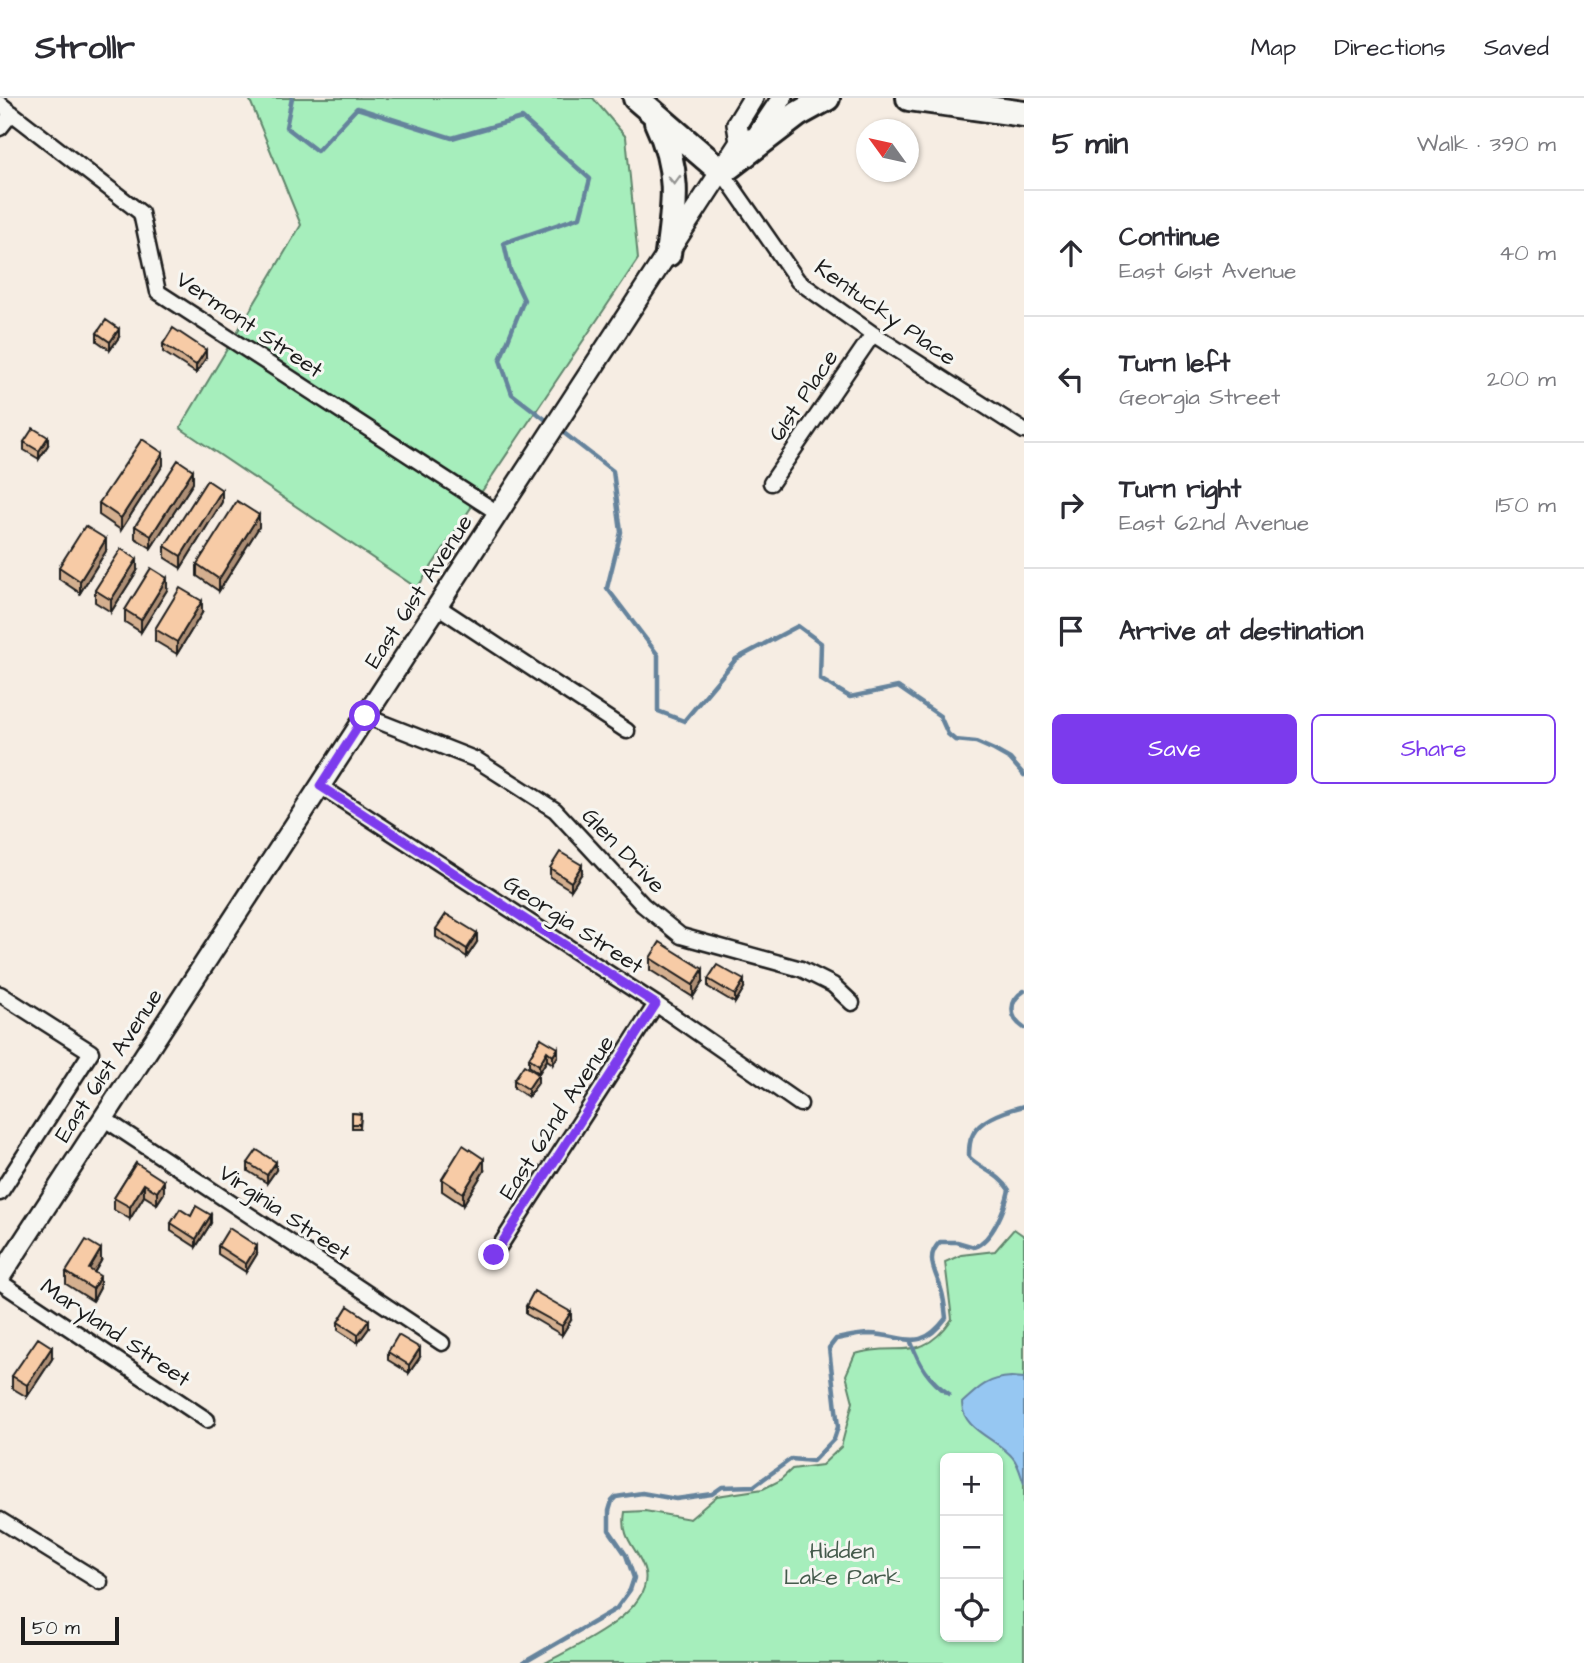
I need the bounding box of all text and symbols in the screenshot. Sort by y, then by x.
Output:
text: Strollr [35,25,135,71]
text: Map [1251,31,1296,65]
text: Directions [1334,31,1446,65]
text: Saved [1484,31,1549,65]
north arrow [856,119,919,182]
text: 5 min [1052,123,1128,165]
text: Walk · 390 m [1417,128,1556,160]
one-way arrow [666,174,681,185]
text: Continue [1119,219,1220,255]
icon: ahead [1052,234,1090,272]
text: 40 m [1499,237,1556,269]
street label: Kentucky Place [808,252,963,374]
text: East 61st Avenue [1119,255,1297,287]
street label: Vermont Street [169,264,330,386]
street label: 61st Place [761,343,846,448]
text: Turn left [1119,345,1230,381]
icon: left [1052,360,1090,398]
text: 200 m [1487,363,1556,395]
text: Georgia Street [1119,381,1280,413]
text: Turn right [1119,471,1241,507]
icon: right [1052,486,1090,524]
text: 150 m [1495,489,1556,521]
text: East 62nd Avenue [1119,507,1309,539]
street label: East 61st Avenue [357,508,481,675]
icon: arrive [1052,612,1090,650]
text: Arrive at destination [1119,613,1364,649]
route start [349,700,380,731]
button: Save [1052,714,1297,784]
button: Share [1311,714,1556,784]
street label: Glen Drive [574,801,672,901]
street label: Georgia Street [497,868,650,983]
street label: East 61st Avenue [47,982,171,1149]
street label: East 62nd Avenue [492,1029,622,1206]
street label: Virginia Street [212,1157,357,1270]
route end [478,1239,509,1270]
street label: Maryland Street [33,1271,197,1396]
map controls [940,1453,1003,1642]
button: + [940,1453,1003,1516]
button: − [940,1516,1003,1579]
park label: Hidden Lake Park [784,1535,900,1593]
button: locate [940,1579,1003,1642]
scale bar [21,1614,119,1646]
text: 50 m [32,1615,80,1642]

